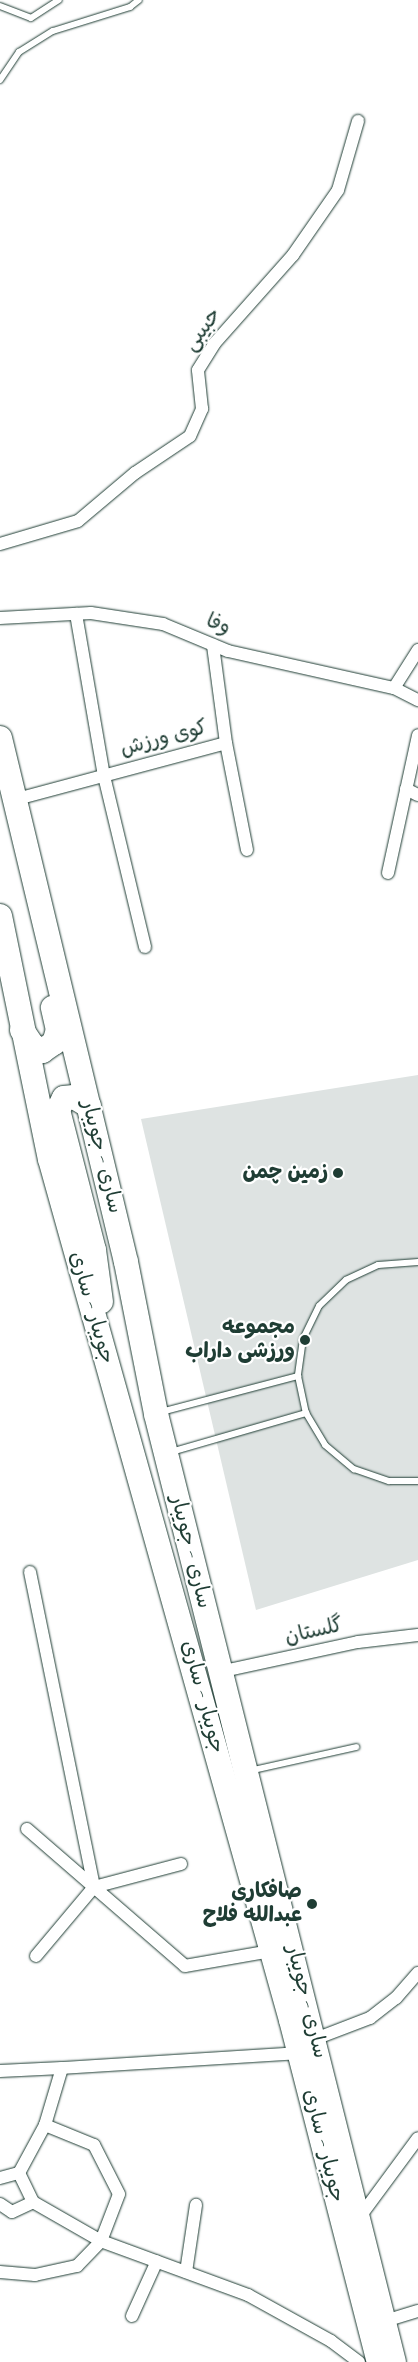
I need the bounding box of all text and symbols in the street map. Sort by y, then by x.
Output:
street label: حبیبی [179,303,227,357]
street label: وفا [202,609,234,641]
street label: کوی ورزش [118,715,210,763]
street label: ساری - جویبار [75,1098,127,1216]
place label: زمین چمن [242,1160,328,1186]
marker: زمین چمن [332,1167,344,1179]
street label: جویبار - ساری [63,1249,119,1367]
place label: مجموعه ورزشی داراب [185,1315,295,1365]
marker: مجموعه ورزشی داراب [299,1334,311,1346]
street label: ساری - جویبار [164,1493,216,1611]
street label: گلستان [283,1613,345,1651]
street label: جویبار - ساری [175,1638,229,1756]
place label: صافکاری عبدالله فلاح [202,1879,302,1929]
marker: صافکاری عبدالله فلاح [306,1898,318,1910]
street label: ساری - جویبار [280,1943,332,2061]
street label: جویبار - ساری [297,2087,349,2205]

